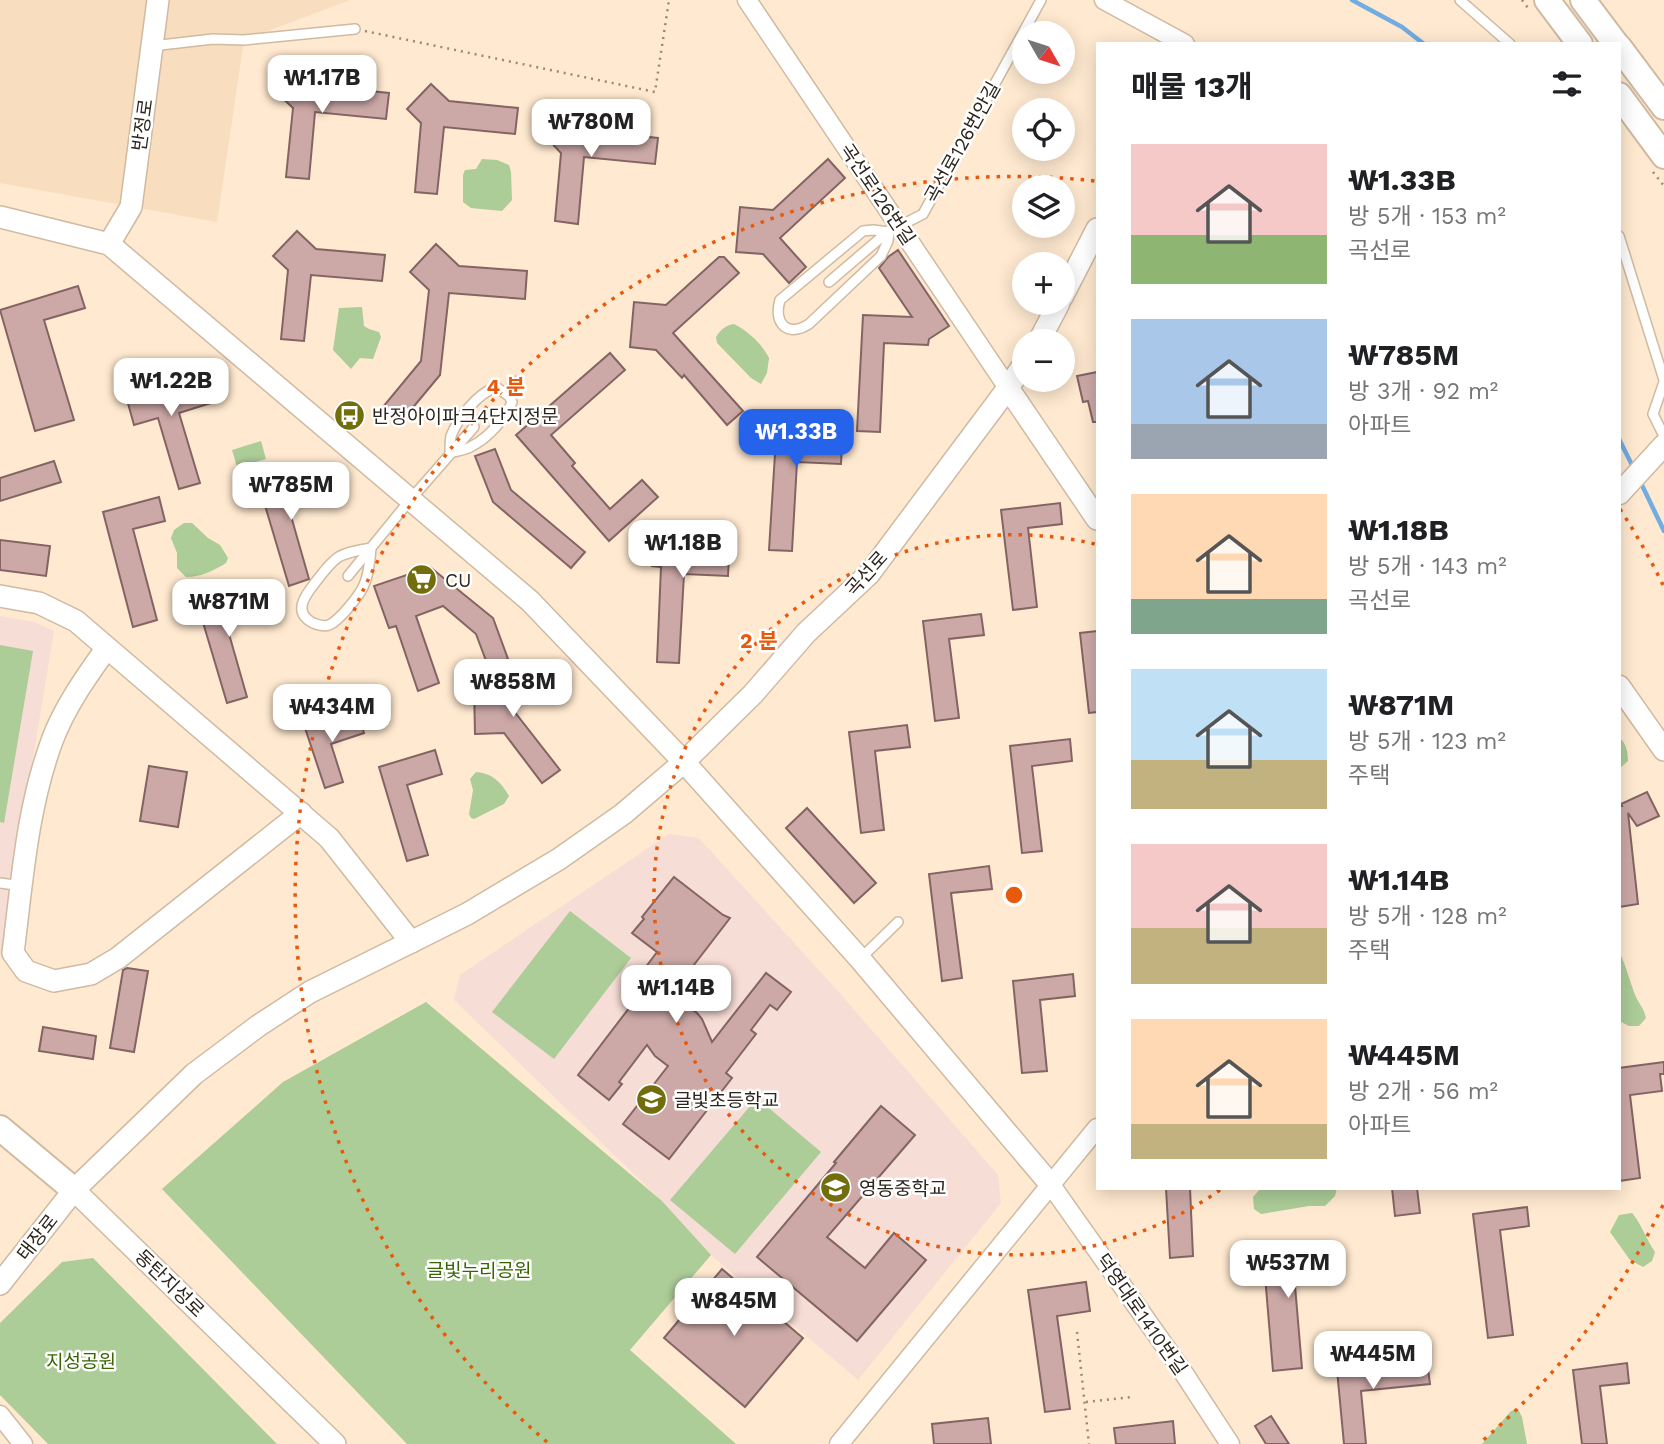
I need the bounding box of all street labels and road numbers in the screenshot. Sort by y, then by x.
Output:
street label: 곡선로126번안길 [920,78,1005,207]
street label: 반정로 [127,97,158,153]
street label: 곡선로126번길 [835,139,920,249]
street label: 곡선로 [840,546,892,601]
street label: 태장로 [12,1210,63,1265]
street label: 동탄지성로 [130,1245,209,1322]
street label: 덕영대로1410번길 [1091,1249,1192,1379]

